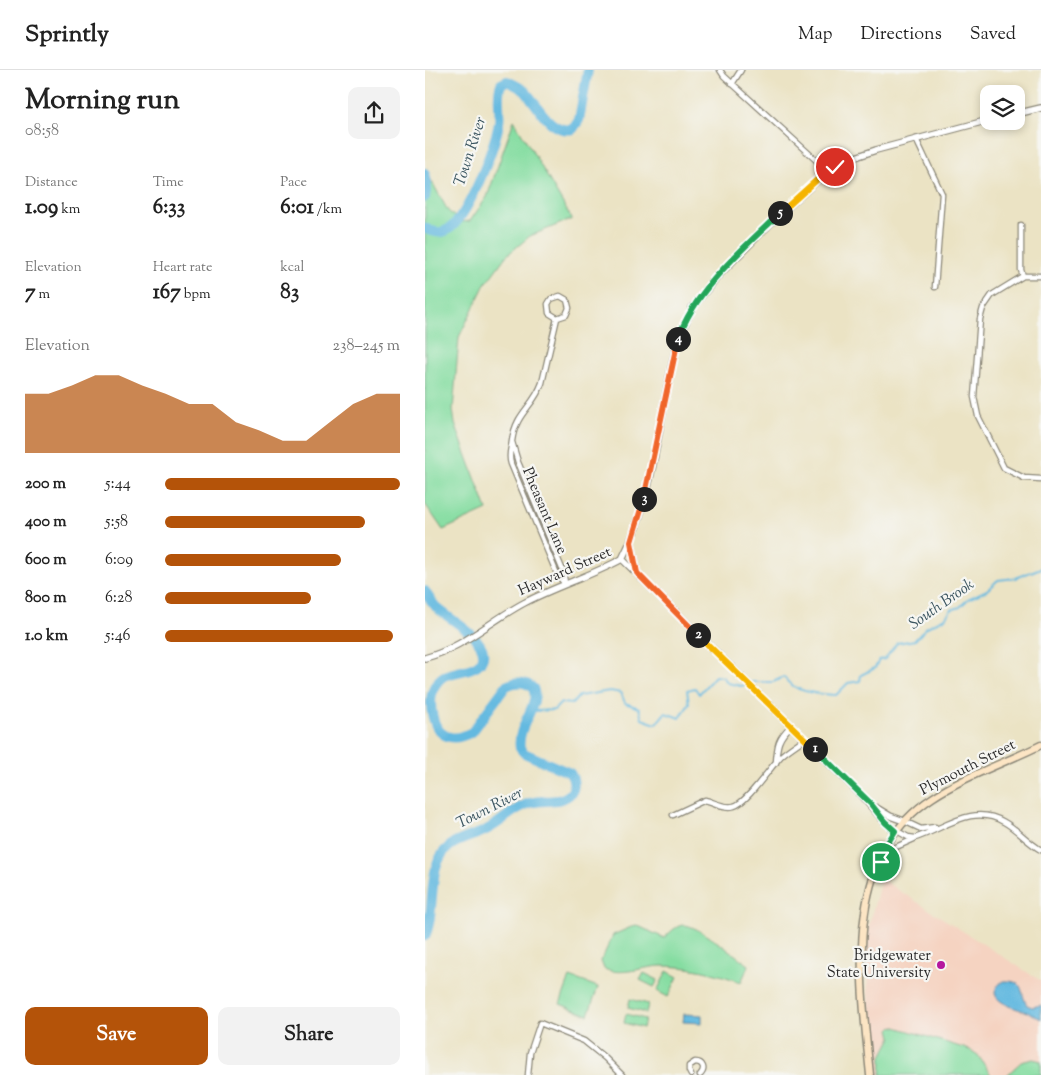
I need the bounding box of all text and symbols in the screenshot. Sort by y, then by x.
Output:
text: Sprintly [25,18,109,52]
text: Map [798,22,833,48]
text: Directions [861,22,942,48]
text: Saved [970,22,1016,48]
text: Morning run [25,81,180,121]
map controls [980,85,1025,130]
button: layers [980,85,1025,130]
button: share [348,87,400,139]
water label: Town River [449,114,493,190]
text: 08:58 [25,120,59,143]
pin [814,146,856,188]
icon: check [821,153,849,181]
text: Distance [25,173,78,193]
text: Time [153,173,184,193]
text: Pace [280,173,307,193]
text: 1.09 [25,193,58,223]
text: 6:33 [153,193,185,223]
text: 6:01 [280,193,314,223]
text: km [58,200,80,220]
text: /km [314,200,342,220]
pin: 5 [767,200,793,226]
text: 5 [778,203,783,223]
text: Elevation [25,258,82,278]
text: Heart rate [153,258,212,278]
text: kcal [280,258,304,278]
text: 7 [25,278,36,308]
text: 167 [153,278,181,308]
text: 83 [280,278,299,308]
text: m [36,285,50,305]
text: bpm [181,285,211,305]
pin: 4 [665,326,691,352]
text: 4 [675,329,682,349]
text: Elevation [25,335,90,358]
text: 238–245 m [333,335,400,358]
street label: Pheasant Lane [516,464,572,558]
text: 200 m [25,473,66,496]
text: 5:44 [105,473,131,496]
pin: 3 [631,486,657,512]
text: 3 [642,489,647,509]
text: 400 m [25,511,67,534]
text: 5:58 [105,511,128,534]
street label: Hayward Street [515,542,615,602]
text: 600 m [25,549,67,572]
text: 6:09 [105,549,133,572]
water label: South Brook [905,574,979,636]
text: 800 m [25,587,67,610]
text: 6:28 [105,587,132,610]
pin: 2 [685,622,711,648]
text: 1.0 km [25,625,68,648]
text: 5:46 [105,625,131,648]
text: 2 [695,625,702,645]
street label: Plymouth Street [916,735,1020,801]
pin: 1 [803,736,827,762]
text: 1 [813,739,818,759]
water label: Town River [453,782,528,836]
pin [860,841,902,883]
icon: arrive [867,848,895,876]
place label: Bridgewater State University [827,946,932,984]
marker: Bridgewater State University [935,959,947,971]
button: Save [25,1007,208,1065]
button: Share [218,1007,400,1065]

